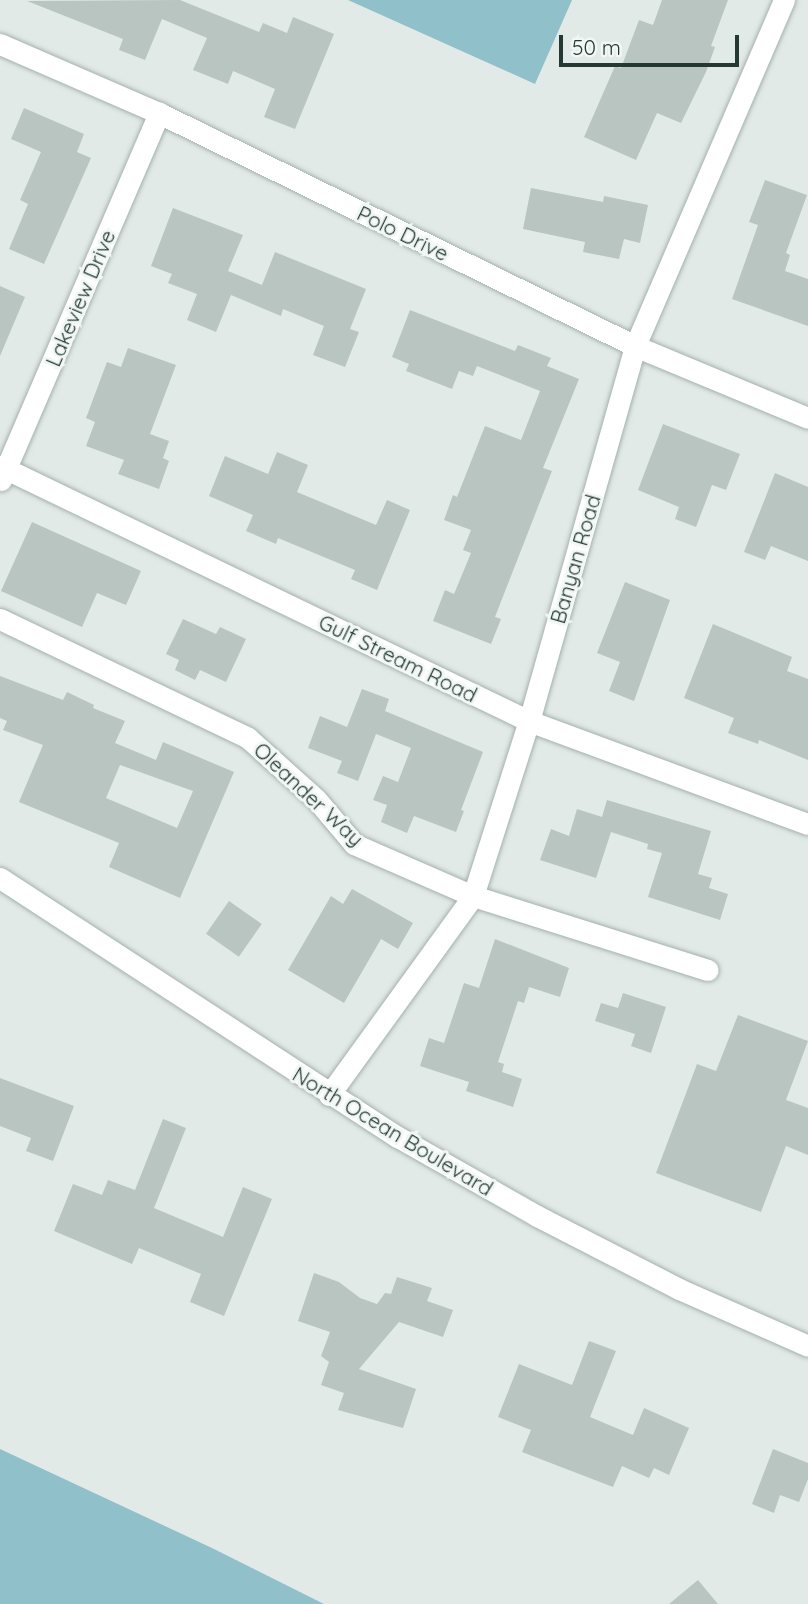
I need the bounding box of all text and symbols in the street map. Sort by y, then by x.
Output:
scale bar [563,21,743,65]
text: 50 m [572,34,621,60]
street label: Polo Drive [353,200,453,266]
street label: Lakeview Drive [40,226,120,370]
street label: Banyan Road [545,492,605,626]
street label: Gulf Stream Road [315,609,481,707]
street label: Oleander Way [249,737,369,851]
street label: North Ocean Boulevard [288,1061,498,1201]

